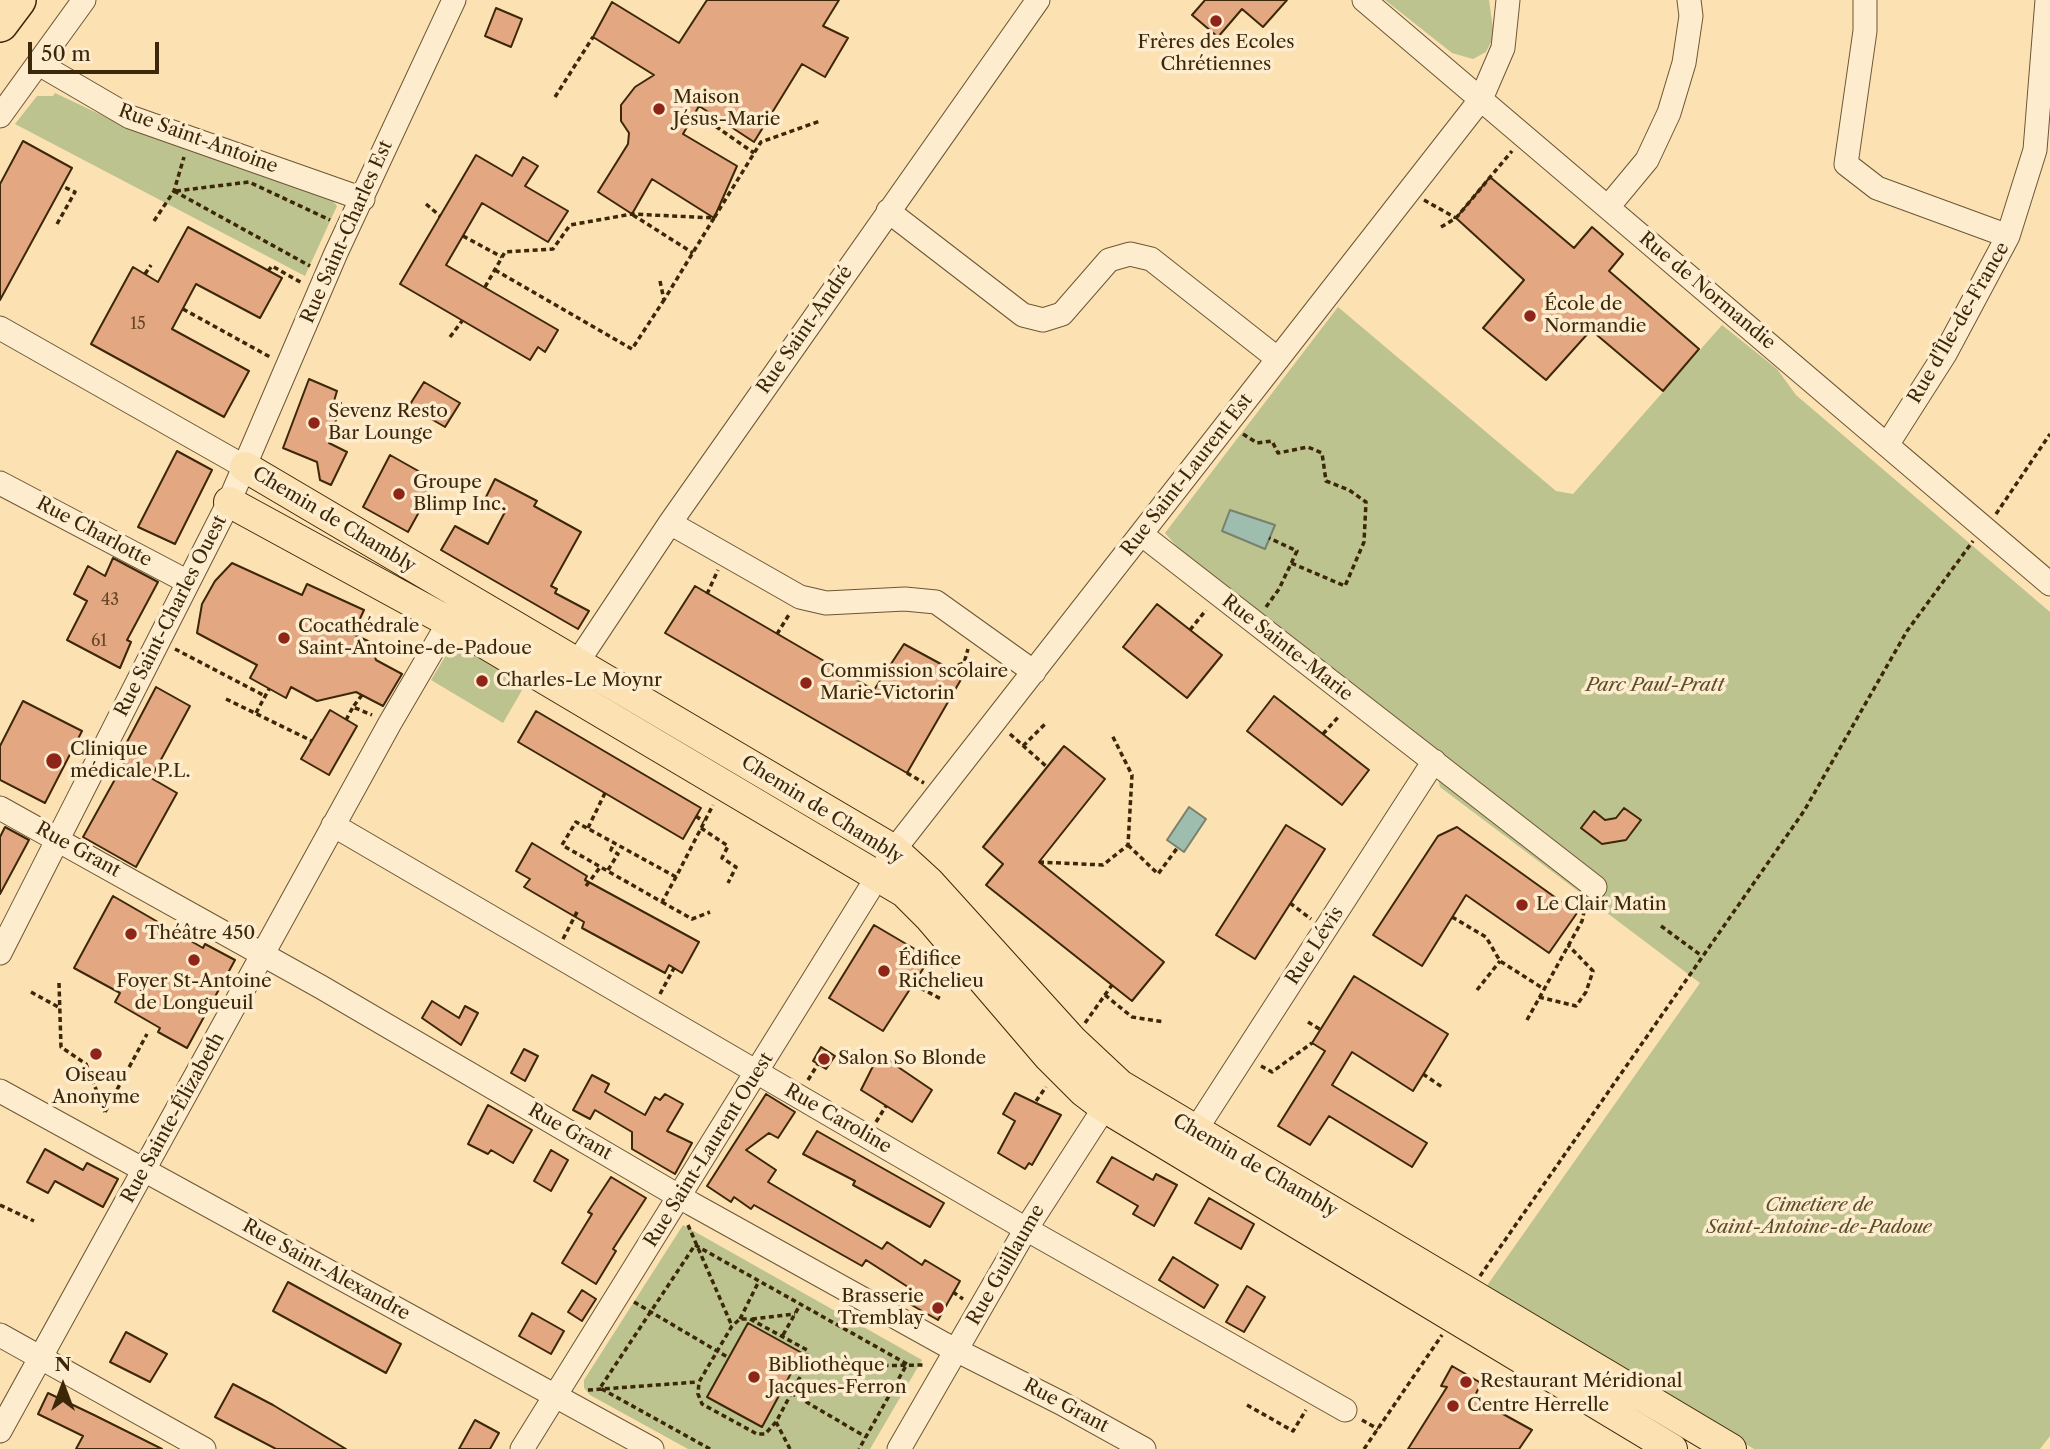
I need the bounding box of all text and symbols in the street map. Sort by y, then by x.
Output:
marker: Frères des Ecoles Chrétiennes [1208,13,1224,29]
scale bar [32,28,163,72]
place label: Frères des Ecoles Chrétiennes [1137,32,1295,76]
text: 50 m [41,41,91,66]
place label: Maison Jésus-Marie [673,87,780,131]
street label: Rue Saint-Antoine [115,100,281,178]
marker: Maison Jésus-Marie [651,101,667,117]
street label: Rue Saint-Charles Est [296,137,398,327]
street label: Rue de Normandie [1634,227,1780,355]
street label: Rue d'Île-de-France [1903,238,2015,408]
street label: Rue Saint-André [752,262,858,398]
place label: École de Normandie [1544,294,1646,338]
marker: École de Normandie [1522,308,1538,324]
house number: 15 [130,314,146,334]
street label: Rue Saint-Laurent Est [1117,389,1257,561]
place label: Sevenz Resto Bar Lounge [328,401,448,445]
marker: Sevenz Resto Bar Lounge [306,415,322,431]
street label: Chemin de Chambly [248,462,420,578]
place label: Groupe Blimp Inc. [413,472,506,516]
marker: Groupe Blimp Inc. [391,486,407,502]
street label: Rue Charlotte [32,492,156,572]
street label: Rue Saint-Charles Ouest [110,512,232,720]
house number: 43 [101,590,119,610]
street label: Rue Sainte-Marie [1217,590,1357,706]
place label: Cocathédrale Saint-Antoine-de-Padoue [298,616,532,660]
marker: Cocathédrale Saint-Antoine-de-Padoue [276,630,292,646]
house number: 61 [91,631,107,651]
place label: Commission scolaire Marie-Victorin [820,661,1008,705]
place label: Charles-Le Moynr [496,670,662,692]
marker: Charles-Le Moynr [474,673,490,689]
marker: Commission scolaire Marie-Victorin [798,675,814,691]
park label: Parc Paul-Pratt [1586,675,1724,697]
place label: Clinique médicale P.L. [70,739,190,783]
marker: Clinique médicale P.L. [44,751,64,771]
street label: Chemin de Chambly [737,751,907,869]
street label: Rue Grant [32,817,124,883]
place label: Le Clair Matin [1536,894,1667,916]
marker: Le Clair Matin [1514,897,1530,913]
street label: Rue Lévis [1281,903,1349,989]
place label: Théâtre 450 [145,923,255,945]
marker: Théâtre 450 [123,926,139,942]
place label: Édifice Richelieu [898,949,984,993]
marker: Foyer St-Antoine de Longueuil [186,952,202,968]
marker: Édifice Richelieu [876,963,892,979]
place label: Foyer St-Antoine de Longueuil [116,971,272,1015]
street label: Rue Sainte-Élizabeth [117,1029,229,1207]
marker: Oiseau Anonyme [88,1046,104,1062]
place label: Salon So Blonde [838,1048,986,1070]
street label: Rue Saint-Laurent Ouest [640,1049,778,1251]
marker: Salon So Blonde [816,1051,832,1067]
place label: Oiseau Anonyme [52,1065,140,1109]
street label: Rue Caroline [781,1079,895,1159]
street label: Rue Grant [524,1099,616,1165]
street label: Chemin de Chambly [1168,1109,1342,1223]
park label: Cimetiere de Saint-Antoine-de-Padoue [1706,1195,1932,1239]
street label: Rue Guillaume [962,1201,1050,1329]
street label: Rue Saint-Alexandre [238,1214,414,1326]
place label: Brasserie Tremblay [838,1286,924,1330]
marker: Brasserie Tremblay [930,1300,946,1316]
north arrow [28,1351,98,1421]
text: N [55,1353,71,1376]
place label: Bibliothèque Jacques-Ferron [768,1355,907,1399]
marker: Bibliothèque Jacques-Ferron [746,1369,762,1385]
place label: Restaurant Méridional [1480,1371,1682,1393]
street label: Rue Grant [1020,1374,1112,1438]
marker: Restaurant Méridional [1458,1374,1474,1390]
place label: Centre Herrelle [1467,1395,1609,1417]
marker: Centre Herrelle [1445,1398,1461,1414]

